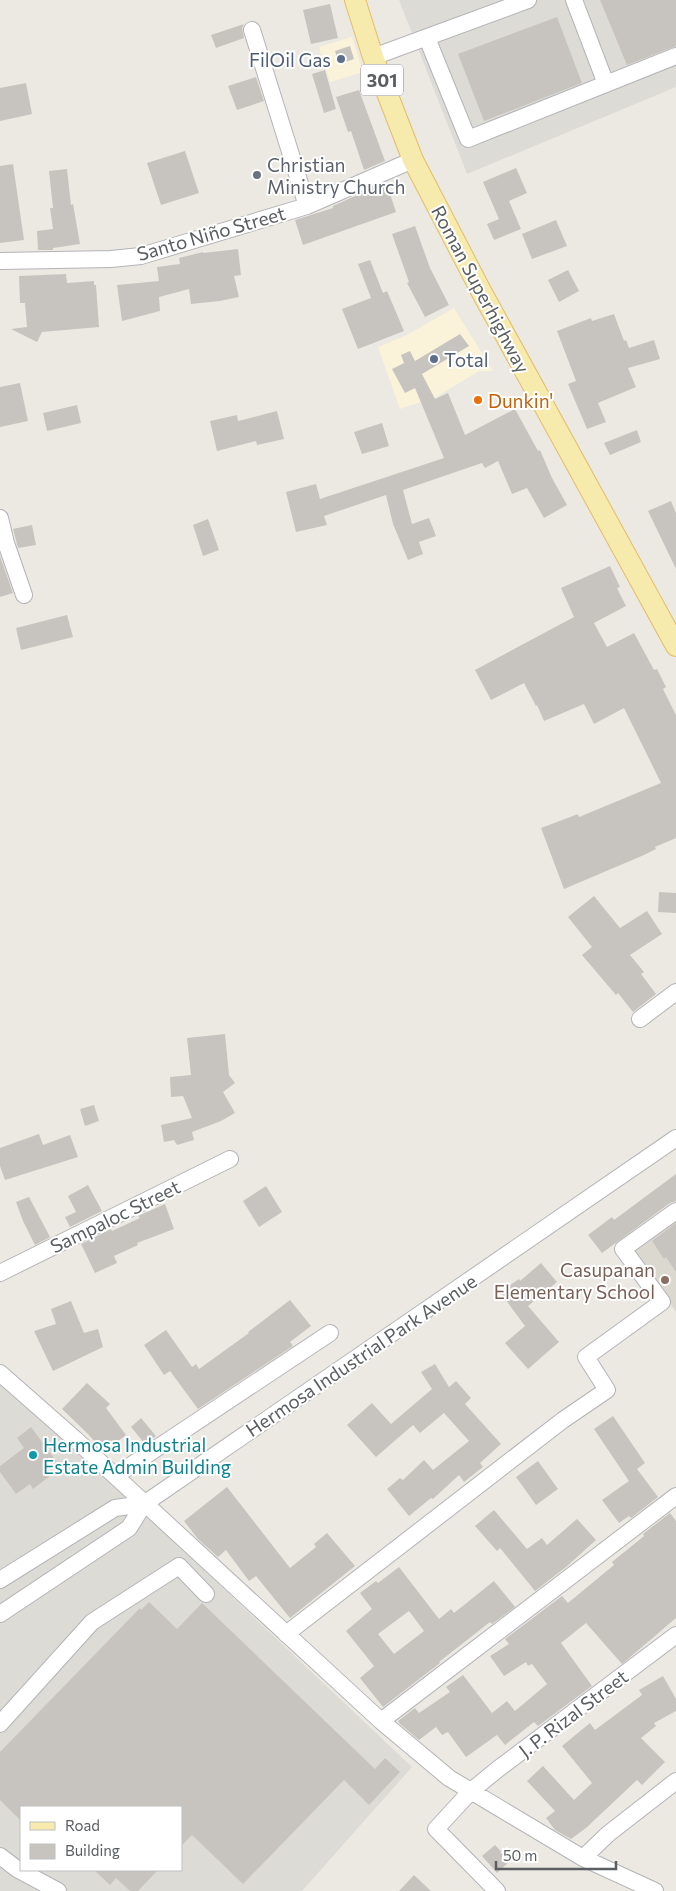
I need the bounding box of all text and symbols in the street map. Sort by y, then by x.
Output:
place label: FilOil Gas [249,48,331,71]
marker: FilOil Gas [335,53,347,65]
road number: 301 [361,64,403,96]
place label: Christian Ministry Church [267,153,405,198]
marker: Christian Ministry Church [251,169,263,181]
street label: Santo Niño Street [134,201,288,265]
street label: Roman Superhighway [427,201,535,377]
place label: Total [444,348,488,371]
marker: Total [428,353,440,365]
place label: Dunkin' [488,389,553,412]
marker: Dunkin' [472,394,484,406]
street label: Sampaloc Street [46,1175,184,1257]
place label: Casupanan Elementary School [494,1258,655,1303]
street label: Hermosa Industrial Park Avenue [241,1269,481,1441]
marker: Casupanan Elementary School [659,1274,671,1286]
place label: Hermosa Industrial Estate Admin Building [43,1433,231,1478]
marker: Hermosa Industrial Estate Admin Building [27,1449,39,1461]
street label: J. P. Rizal Street [514,1664,632,1762]
legend [20,1806,182,1871]
text: Road [65,1816,100,1834]
scale bar [496,1838,616,1870]
text: Building [65,1841,120,1859]
text: 50 m [503,1846,537,1864]

